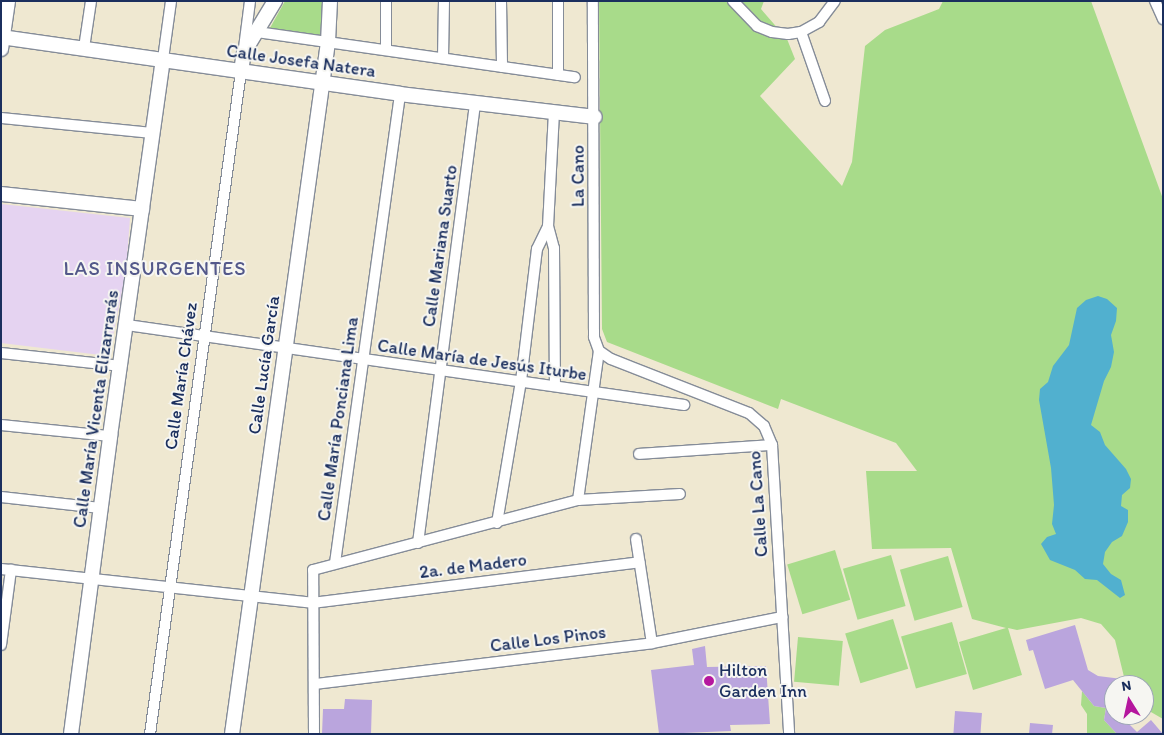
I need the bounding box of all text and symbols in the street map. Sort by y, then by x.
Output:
street label: Calle Josefa Natera [225,40,377,82]
street label: La Cano [567,145,589,207]
street label: Calle Mariana Suarto [418,164,462,328]
district label: LAS INSURGENTES [61,256,249,280]
street label: Calle María Vicenta Elizarrarás [69,289,123,529]
street label: Calle Lucía García [244,295,284,435]
street label: Calle María Chávez [160,301,202,451]
street label: Calle María Ponciana Lima [313,316,363,522]
street label: Calle María de Jesús Iturbe [377,335,587,385]
street label: Calle La Cano [744,450,772,558]
street label: 2a. de Madero [418,549,528,583]
street label: Calle Los Pinos [489,621,607,657]
place label: Hilton Garden Inn [719,660,807,702]
marker: Hilton Garden Inn [703,675,715,687]
north arrow [1104,675,1154,725]
text: N [1120,677,1133,695]

